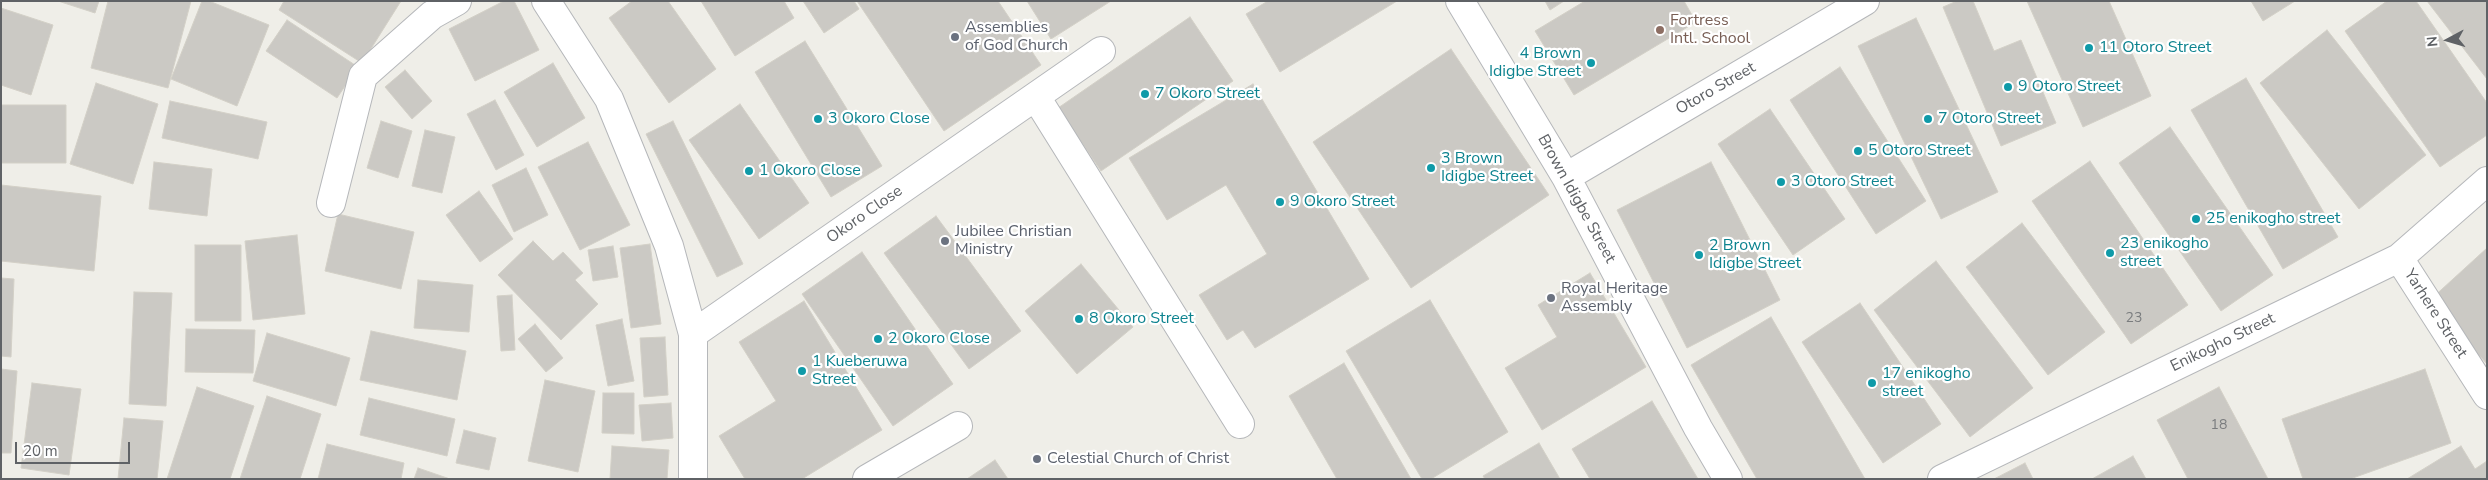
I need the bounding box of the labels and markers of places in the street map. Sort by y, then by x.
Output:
place label: Fortress Intl. School [1670,11,1750,49]
place label: Assemblies of God Church [965,18,1068,56]
marker: Fortress Intl. School [1654,24,1666,36]
marker: Assemblies of God Church [949,31,961,43]
place label: 11 Otoro Street [2099,38,2211,58]
marker: 11 Otoro Street [2083,42,2095,54]
place label: 4 Brown Idigbe Street [1489,44,1581,82]
marker: 4 Brown Idigbe Street [1585,57,1597,69]
place label: 9 Otoro Street [2018,77,2121,97]
marker: 9 Otoro Street [2002,81,2014,93]
place label: 7 Okoro Street [1155,84,1260,104]
marker: 7 Okoro Street [1139,88,1151,100]
place label: 3 Okoro Close [828,109,930,129]
place label: 7 Otoro Street [1938,109,2041,129]
marker: 3 Okoro Close [812,113,824,125]
marker: 7 Otoro Street [1922,113,1934,125]
place label: 5 Otoro Street [1868,141,1971,161]
marker: 5 Otoro Street [1852,145,1864,157]
place label: 3 Brown Idigbe Street [1441,149,1533,187]
place label: 1 Okoro Close [759,161,861,181]
marker: 3 Brown Idigbe Street [1425,162,1437,174]
marker: 1 Okoro Close [743,165,755,177]
place label: 3 Otoro Street [1791,172,1894,192]
marker: 3 Otoro Street [1775,176,1787,188]
place label: 9 Okoro Street [1290,192,1395,212]
marker: 9 Okoro Street [1274,196,1286,208]
place label: 25 enikogho street [2206,209,2340,229]
marker: 25 enikogho street [2190,213,2202,225]
place label: Jubilee Christian Ministry [955,222,1072,260]
place label: 23 enikogho street [2120,234,2209,272]
marker: Jubilee Christian Ministry [939,235,951,247]
place label: 2 Brown Idigbe Street [1709,236,1801,274]
marker: 23 enikogho street [2104,247,2116,259]
marker: 2 Brown Idigbe Street [1693,249,1705,261]
place label: Royal Heritage Assembly [1561,279,1668,317]
marker: Royal Heritage Assembly [1545,292,1557,304]
place label: 8 Okoro Street [1089,309,1194,329]
marker: 8 Okoro Street [1073,313,1085,325]
place label: 2 Okoro Close [888,329,990,349]
marker: 2 Okoro Close [872,333,884,345]
place label: 1 Kueberuwa Street [812,352,907,390]
place label: 17 enikogho street [1882,364,1971,402]
marker: 1 Kueberuwa Street [796,365,808,377]
marker: 17 enikogho street [1866,377,1878,389]
place label: Celestial Church of Christ [1047,449,1229,469]
marker: Celestial Church of Christ [1031,453,1043,465]

